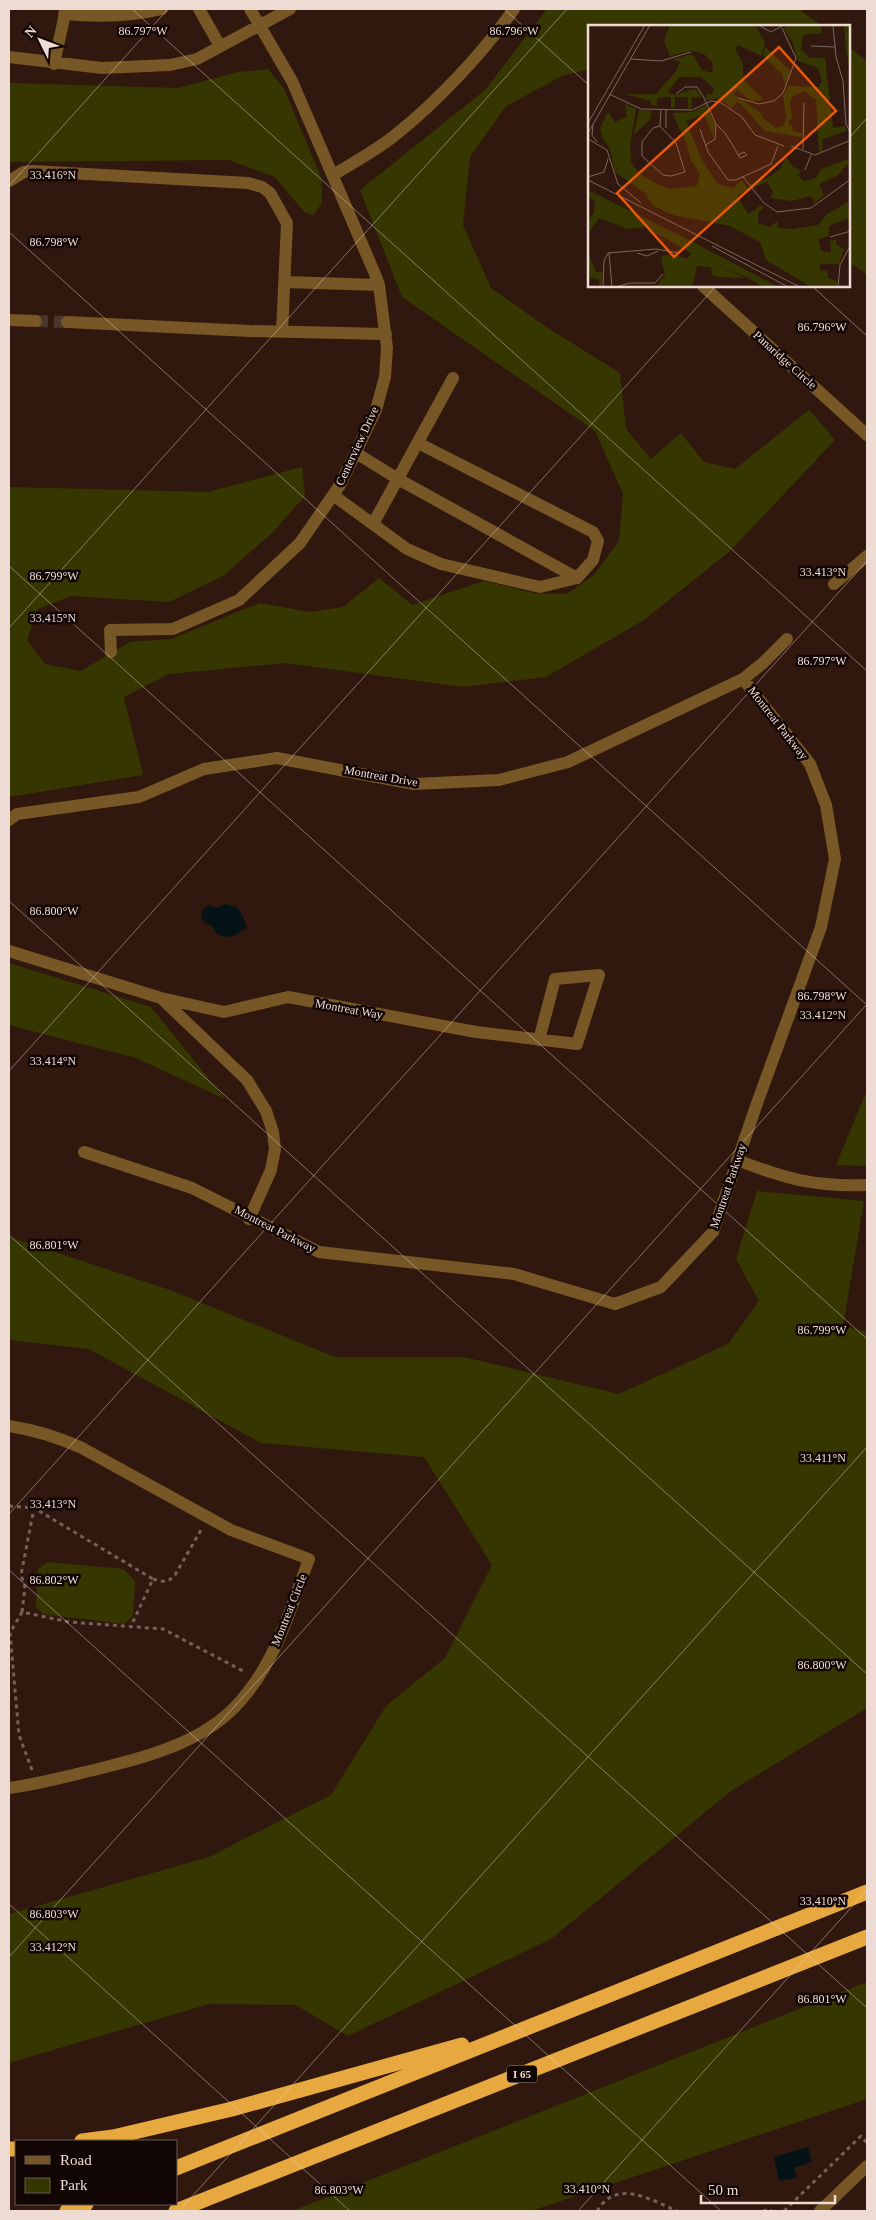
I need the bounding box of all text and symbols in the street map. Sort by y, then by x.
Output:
north arrow [15,15,65,65]
text: N [22,23,40,40]
text: 86.797°W [118,24,168,38]
text: 86.796°W [489,24,539,38]
inset map [588,25,851,288]
text: 33.416°N [30,168,77,182]
text: 86.798°W [29,235,79,249]
text: 86.796°W [797,320,847,334]
street label: Panaridge Circle [750,328,820,392]
street label: Centerview Drive [333,404,381,488]
text: 33.413°N [800,565,847,579]
text: 86.799°W [29,569,79,583]
text: 33.415°N [30,611,77,625]
text: 86.797°W [797,654,847,668]
street label: Montreat Parkway [745,684,811,762]
street label: Montreat Drive [343,763,419,789]
text: 86.800°W [29,904,79,918]
text: 86.798°W [797,989,847,1003]
street label: Montreat Way [314,996,384,1022]
text: 33.412°N [800,1008,847,1022]
text: 33.414°N [30,1054,77,1068]
street label: Montreat Parkway [707,1142,749,1230]
street label: Montreat Parkway [232,1203,318,1255]
text: 86.801°W [29,1238,79,1252]
text: 86.799°W [797,1323,847,1337]
text: 33.411°N [800,1451,846,1465]
text: 33.413°N [30,1497,77,1511]
street label: Montreat Circle [268,1572,310,1648]
text: 86.802°W [29,1573,79,1587]
text: 86.800°W [797,1658,847,1672]
text: 33.410°N [800,1894,847,1908]
text: 86.803°W [29,1907,79,1921]
text: 33.412°N [30,1940,77,1954]
text: 86.801°W [797,1992,847,2006]
road number: I 65 [507,2066,537,2082]
legend [15,2140,178,2205]
text: Road [60,2152,92,2168]
scale bar [701,2172,835,2204]
text: Park [60,2177,88,2193]
text: 33.410°N [564,2182,611,2196]
text: 50 m [708,2182,739,2198]
text: 86.803°W [314,2183,364,2197]

